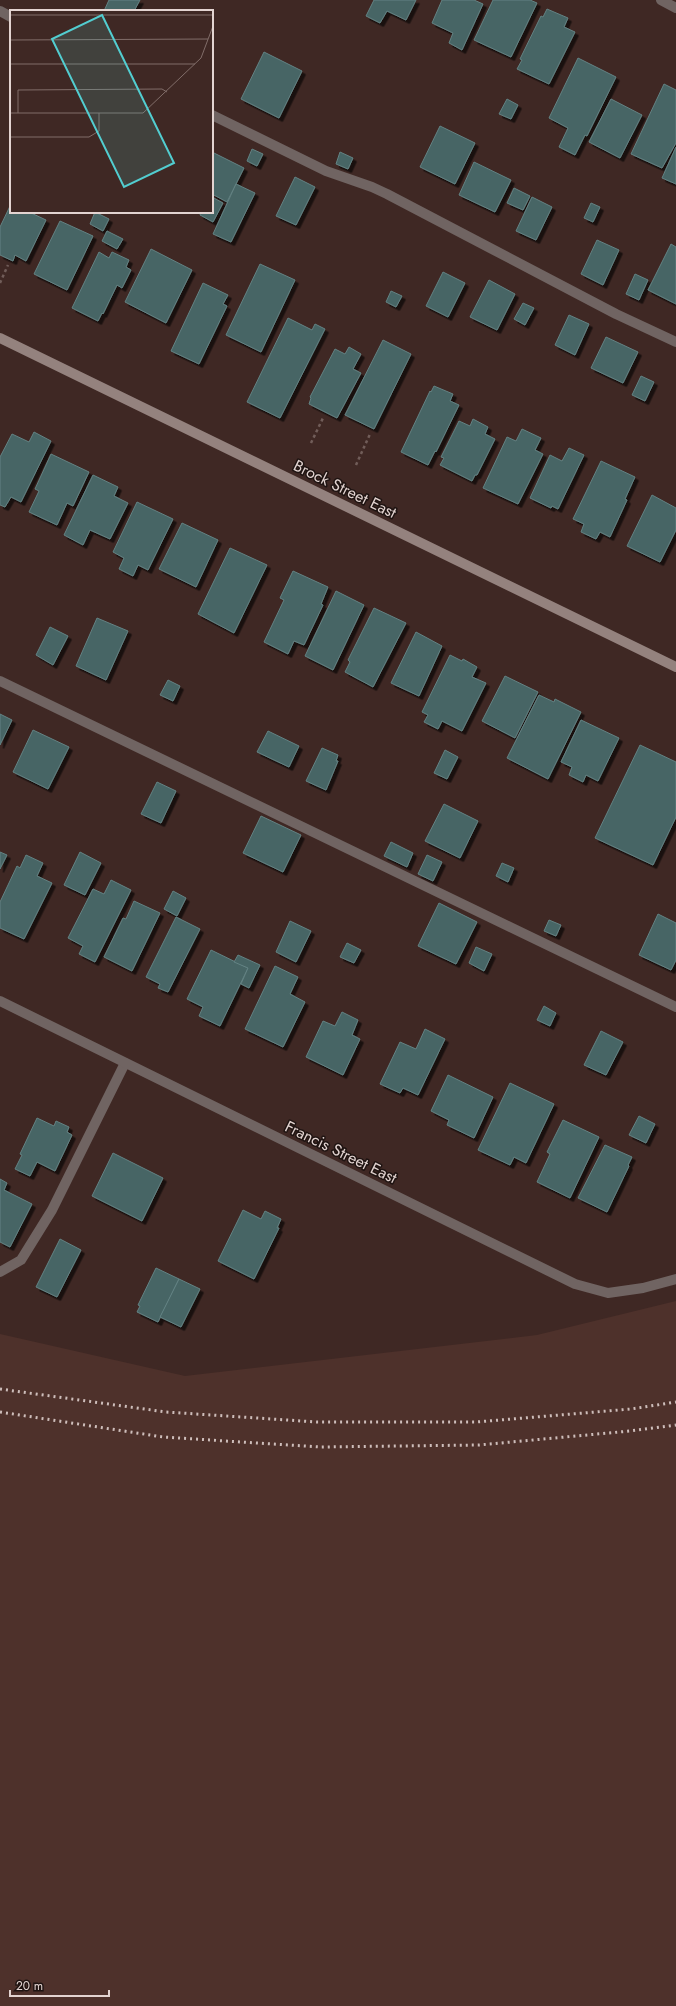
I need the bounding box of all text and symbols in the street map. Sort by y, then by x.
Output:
inset map [10,10,213,213]
street label: Brock Street East [290,454,401,524]
street label: Francis Street East [281,1115,401,1189]
scale bar [10,1972,109,1998]
text: 20 m [16,1977,43,1995]

